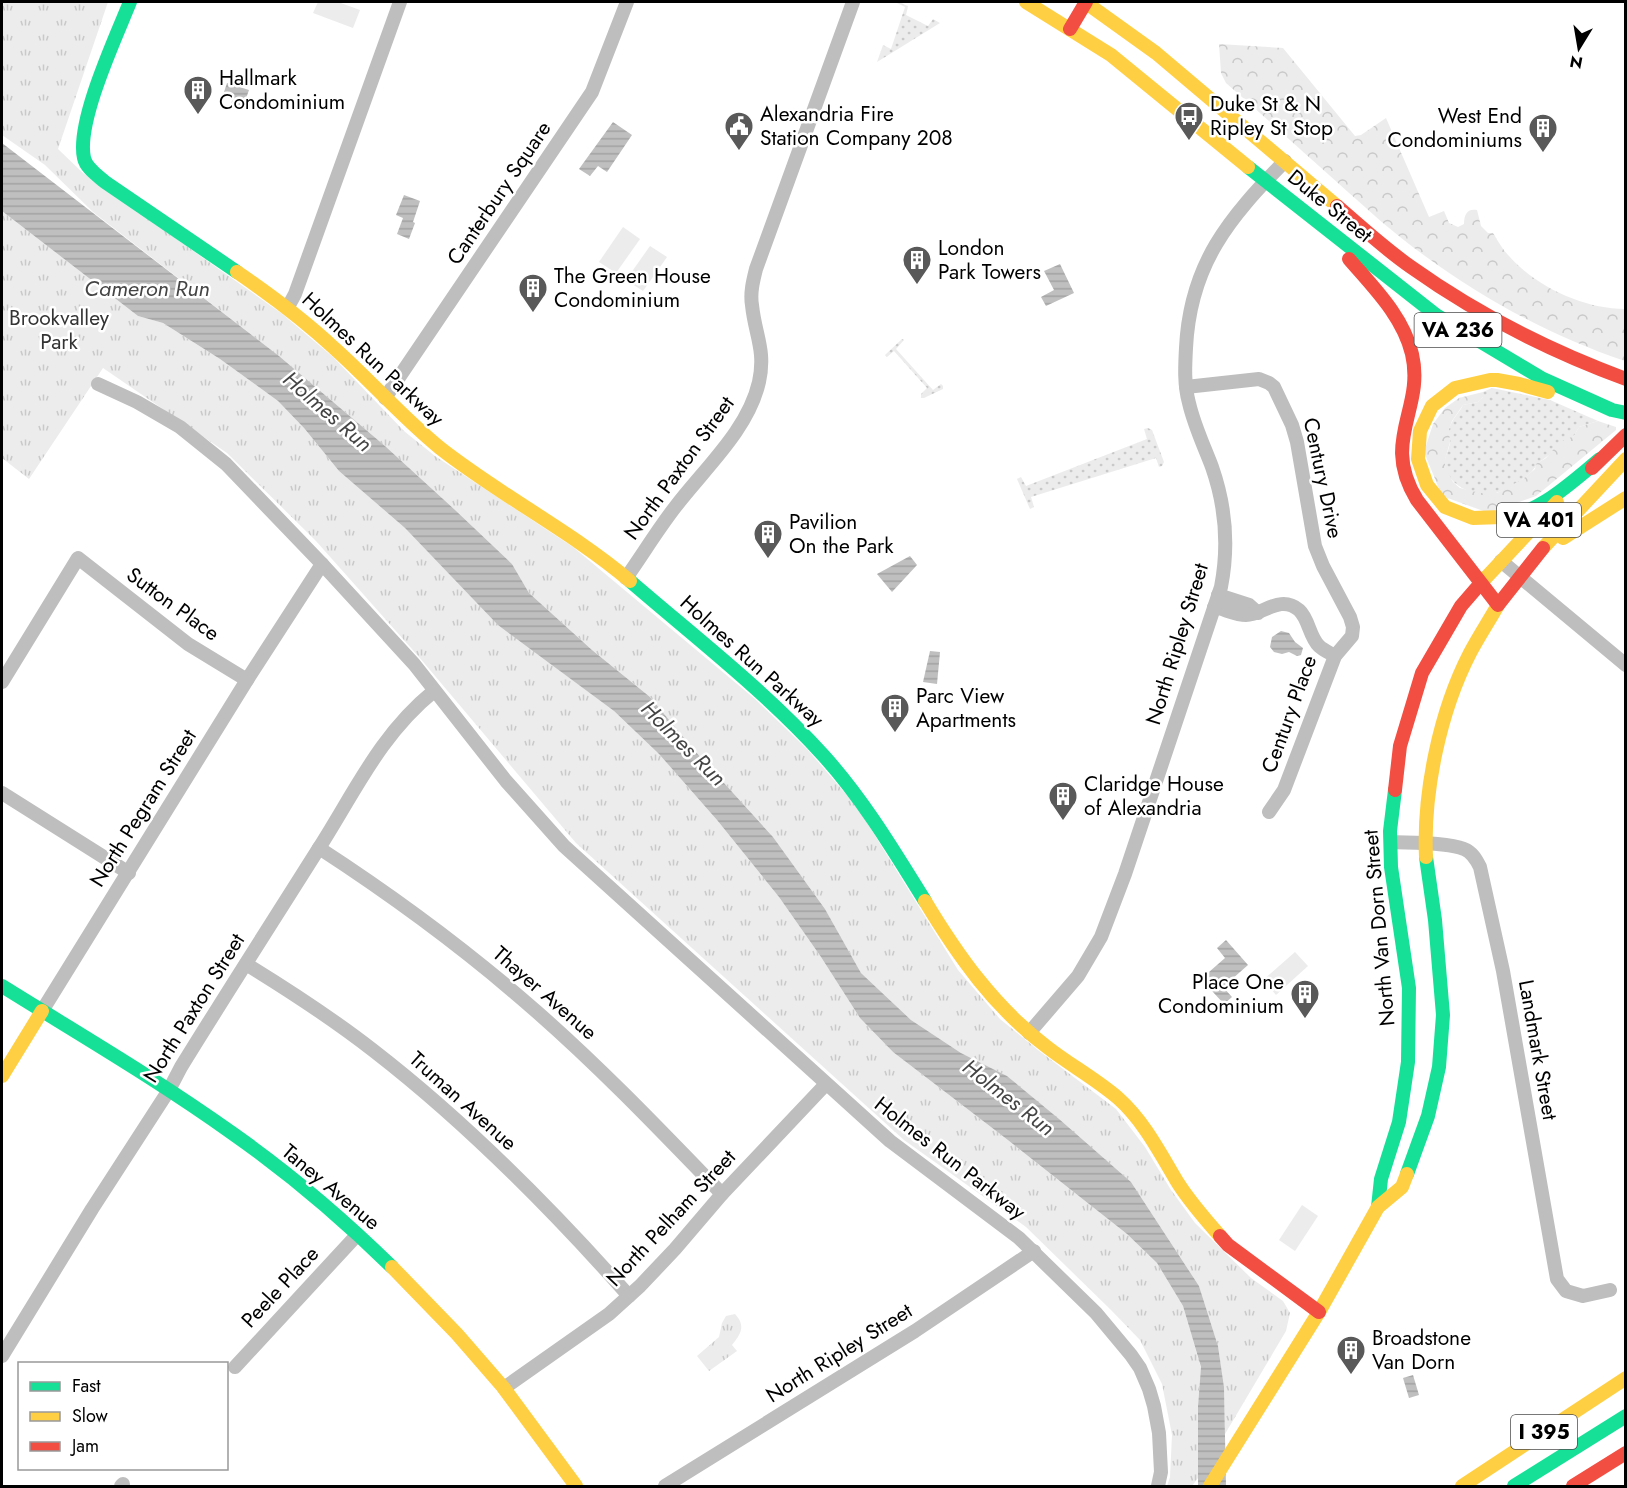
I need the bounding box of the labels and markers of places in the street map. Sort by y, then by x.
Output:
place label: Hallmark Condominium [219,63,345,117]
building icon: Hallmark Condominium [182,74,214,116]
place label: Duke St & N Ripley St Stop [1210,89,1333,143]
place label: Alexandria Fire Station Company 208 [760,99,953,153]
bus stop icon: Duke St & N Ripley St Stop [1173,100,1205,142]
place label: West End Condominiums [1387,101,1522,155]
public building icon: Alexandria Fire Station Company 208 [723,110,755,152]
building icon: West End Condominiums [1527,112,1559,154]
place label: London Park Towers [938,233,1041,287]
building icon: London Park Towers [901,244,933,286]
place label: The Green House Condominium [554,261,711,315]
building icon: The Green House Condominium [517,272,549,314]
place label: Pavilion On the Park [789,507,894,561]
building icon: Pavilion On the Park [752,518,784,560]
place label: Parc View Apartments [916,681,1016,735]
building icon: Parc View Apartments [879,692,911,734]
place label: Claridge House of Alexandria [1084,769,1224,823]
building icon: Claridge House of Alexandria [1047,780,1079,822]
place label: Place One Condominium [1158,967,1284,1021]
building icon: Place One Condominium [1289,978,1321,1020]
place label: Broadstone Van Dorn [1372,1323,1471,1377]
building icon: Broadstone Van Dorn [1335,1334,1367,1376]

